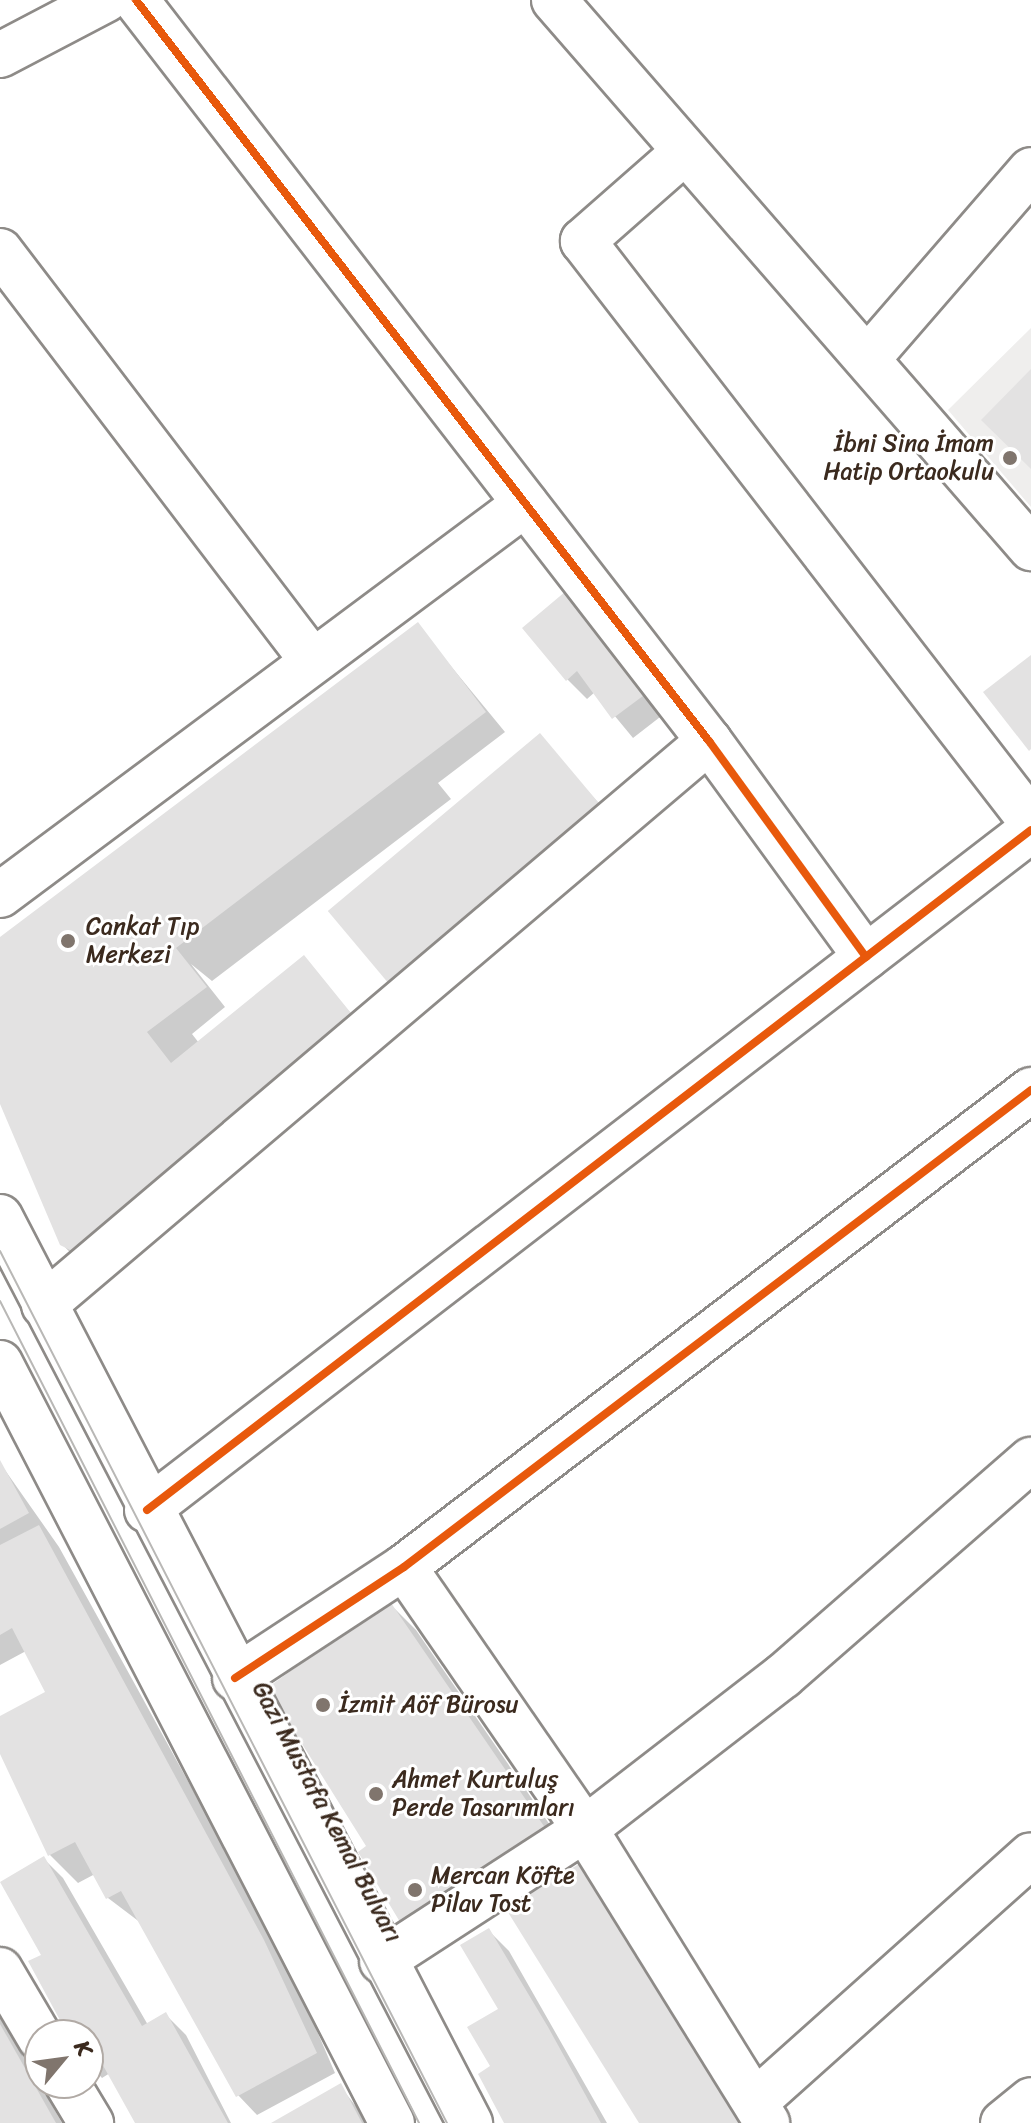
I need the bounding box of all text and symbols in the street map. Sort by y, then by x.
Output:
place label: İbni Sina İmam Hatip Ortaokulu [824,430,994,486]
marker: İbni Sina İmam Hatip Ortaokulu [1001,449,1019,467]
place label: Cankat Tıp Merkezi [86,913,199,969]
marker: Cankat Tıp Merkezi [57,930,79,952]
street label: Gazi Mustafa Kemal Bulvarı [246,1677,408,1947]
place label: İzmit Aöf Bürosu [339,1691,520,1719]
marker: İzmit Aöf Bürosu [314,1696,332,1714]
place label: Ahmet Kurtuluş Perde Tasarımları [392,1766,577,1822]
marker: Ahmet Kurtuluş Perde Tasarımları [367,1785,385,1803]
place label: Mercan Köfte Pilav Tost [431,1862,575,1918]
marker: Mercan Köfte Pilav Tost [406,1881,424,1899]
north arrow [24,2019,104,2099]
text: K [63,2033,104,2063]

